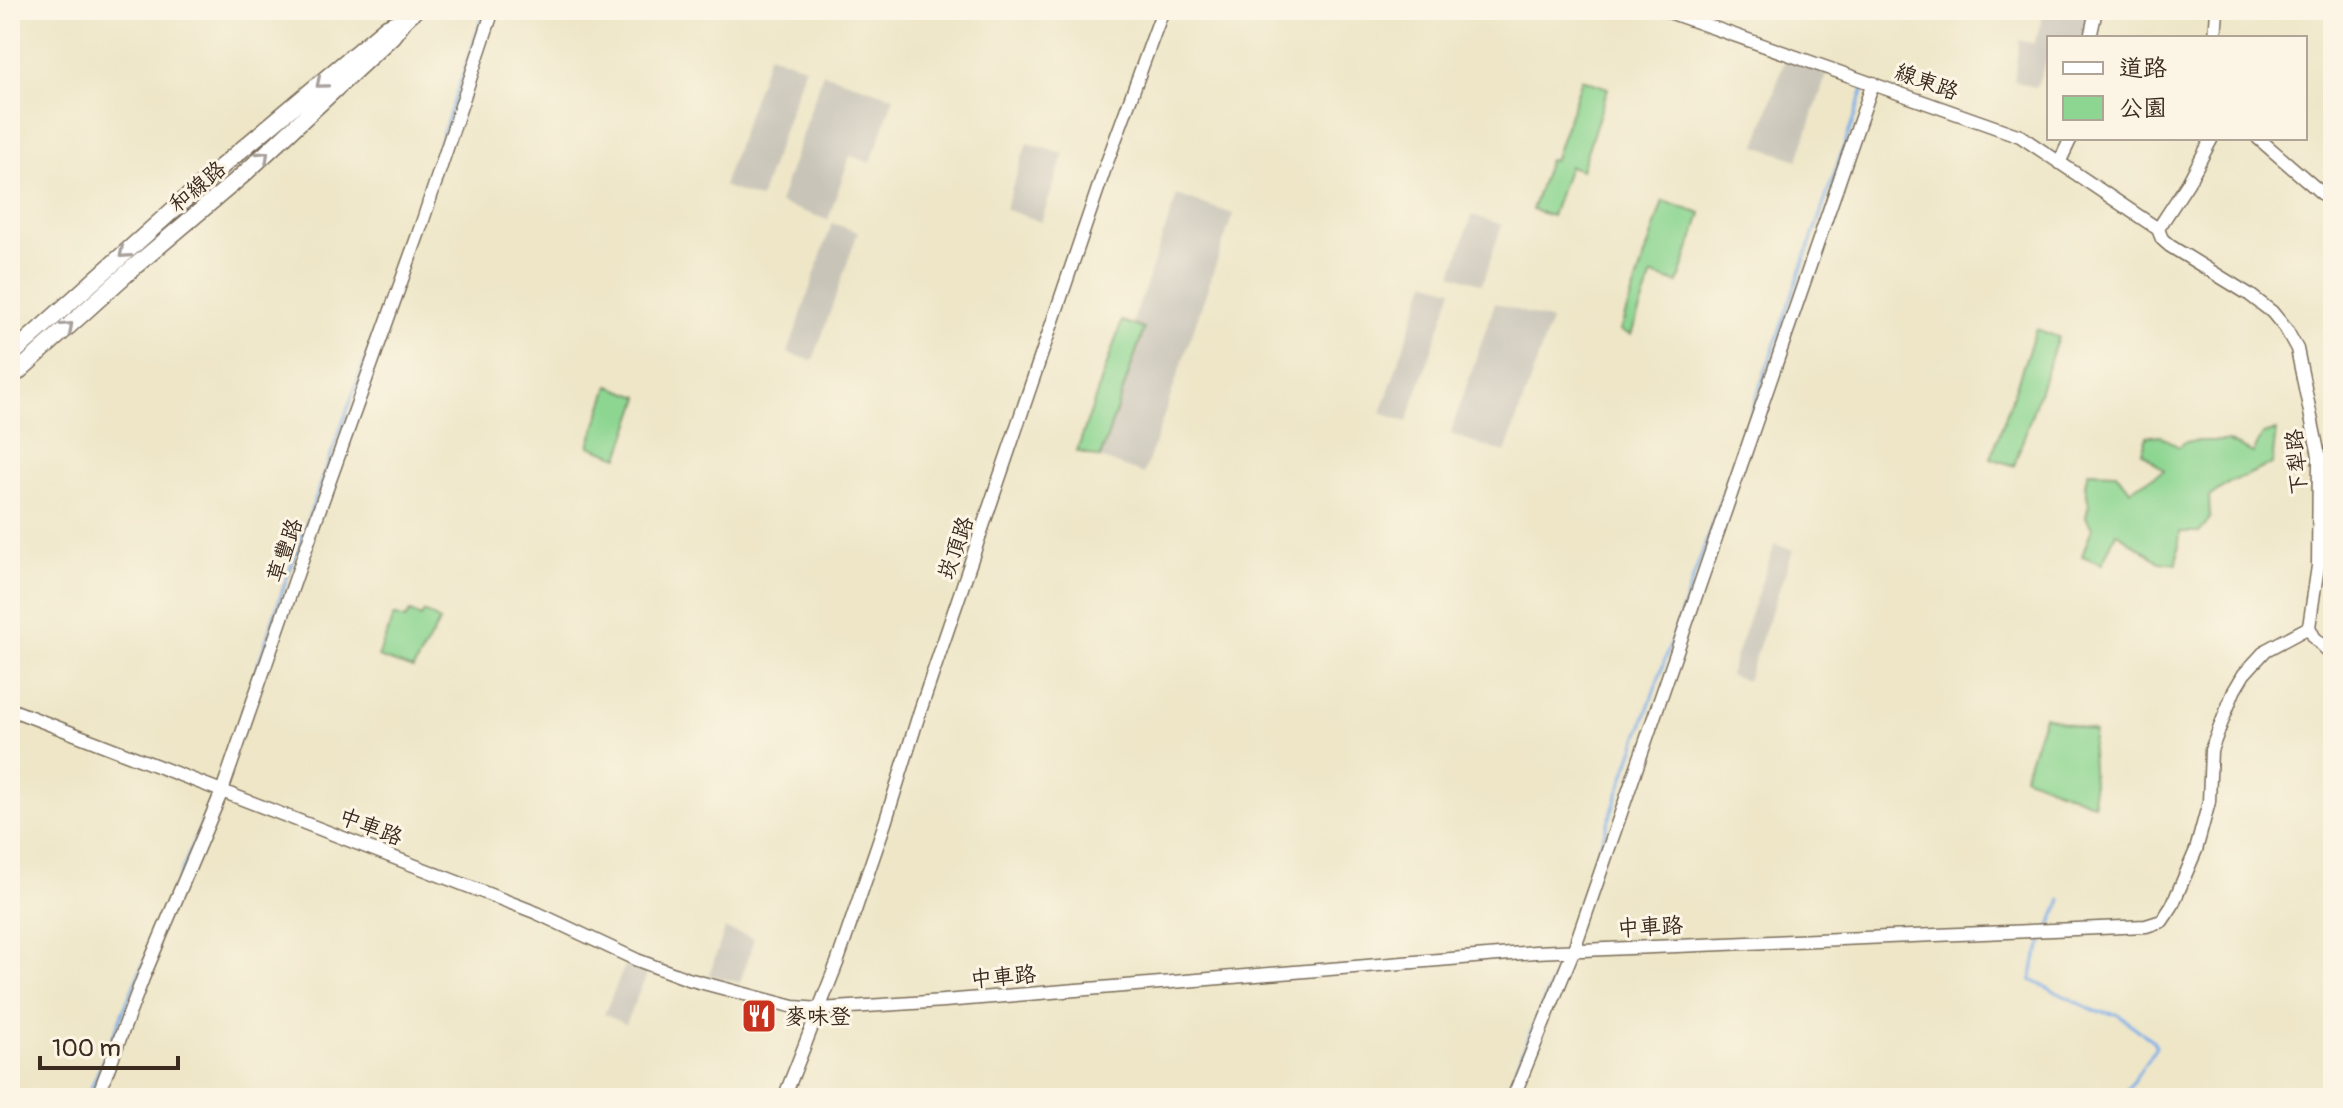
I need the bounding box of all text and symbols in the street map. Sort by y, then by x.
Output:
legend [2047,36,2307,140]
text: 道路 [2119,54,2167,83]
street label: 線東路 [1891,57,1962,106]
one-way arrow [316,73,330,87]
text: 公園 [2119,94,2167,123]
one-way arrow [254,152,269,166]
street label: 和線路 [163,155,232,219]
one-way arrow [119,243,134,257]
one-way arrow [58,323,73,337]
street label: 下犁路 [2280,428,2314,496]
street label: 崁頂路 [932,513,980,584]
street label: 草豐路 [261,515,309,586]
street label: 中車路 [335,802,406,852]
street label: 中車路 [1616,911,1684,943]
street label: 中車路 [969,960,1037,994]
restaurant icon: 麥味登 [740,997,778,1035]
place label: 麥味登 [785,1003,851,1031]
scale bar [40,1020,178,1070]
text: 100 m [52,1034,121,1063]

